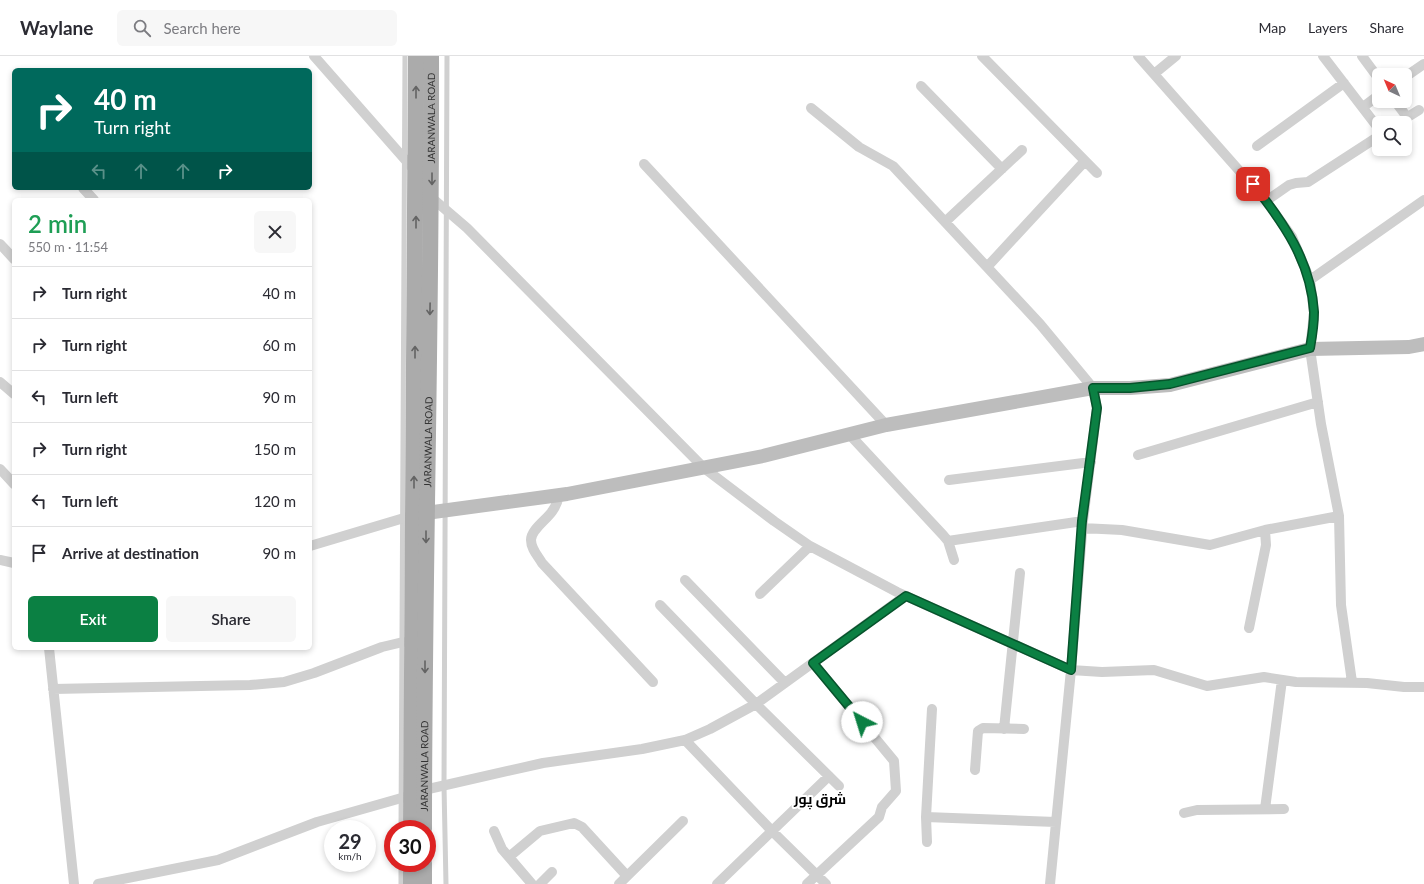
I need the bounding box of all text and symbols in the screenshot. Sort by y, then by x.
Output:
search box [117,10,397,46]
text: Waylane [20,16,93,39]
icon: search [131,17,153,39]
text: Search here [163,19,241,37]
text: Map [1258,19,1286,36]
text: Layers [1308,19,1348,36]
text: Share [1370,19,1404,36]
north arrow [1372,68,1412,108]
map controls [1372,68,1412,156]
street label: JARANWALA ROAD [425,72,437,164]
text: 40 m [94,82,157,116]
icon: right [28,84,80,136]
one-way arrow [412,86,420,99]
text: Turn right [94,116,171,138]
button: search [1372,116,1412,156]
icon: left [88,160,110,182]
icon: ahead [130,160,152,182]
icon: ahead [172,160,194,182]
icon: right [214,160,236,182]
pin [1236,167,1270,201]
one-way arrow [428,172,436,185]
icon: arrive [1242,173,1264,195]
text: 2 min [28,209,87,238]
button: close [254,211,296,253]
one-way arrow [412,216,420,229]
text: 550 m · 11:54 [28,239,108,255]
icon: right [28,282,50,304]
text: Turn right [62,284,127,302]
text: 40 m [262,284,296,302]
one-way arrow [426,302,434,315]
icon: right [28,334,50,356]
text: Turn right [62,336,127,354]
text: 60 m [262,336,296,354]
one-way arrow [411,346,419,359]
icon: left [28,386,50,408]
text: Turn left [62,388,118,406]
text: 90 m [262,388,296,406]
street label: JARANWALA ROAD [421,396,435,488]
icon: right [28,438,50,460]
text: Turn right [62,440,127,458]
text: 150 m [254,440,296,458]
one-way arrow [410,476,418,489]
icon: left [28,490,50,512]
text: Turn left [62,492,118,510]
text: 120 m [254,492,296,510]
one-way arrow [422,530,430,543]
icon: arrive [28,542,50,564]
text: Arrive at destination [62,544,199,562]
text: 90 m [262,544,296,562]
button: Exit [28,596,158,642]
button: Share [166,596,296,642]
one-way arrow [421,660,429,673]
position arrow [841,701,883,743]
street label: JARANWALA ROAD [418,720,430,811]
district label: شرق پور [793,790,846,810]
speed limit sign: 30 [384,820,436,872]
text: 29 [338,829,362,853]
text: km/h [338,850,362,862]

